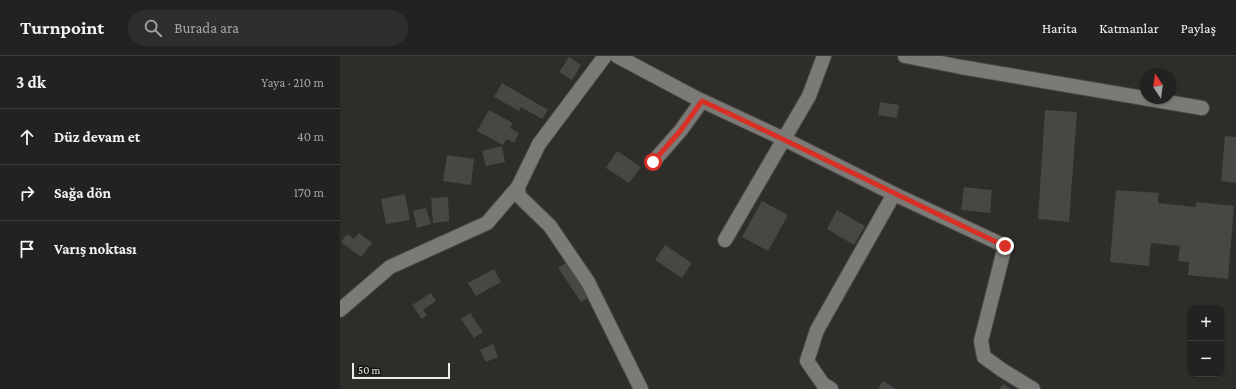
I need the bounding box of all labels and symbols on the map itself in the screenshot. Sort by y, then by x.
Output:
north arrow [1140,68,1176,104]
route start [644,153,662,171]
route end [996,237,1014,255]
scale bar [352,361,450,380]

